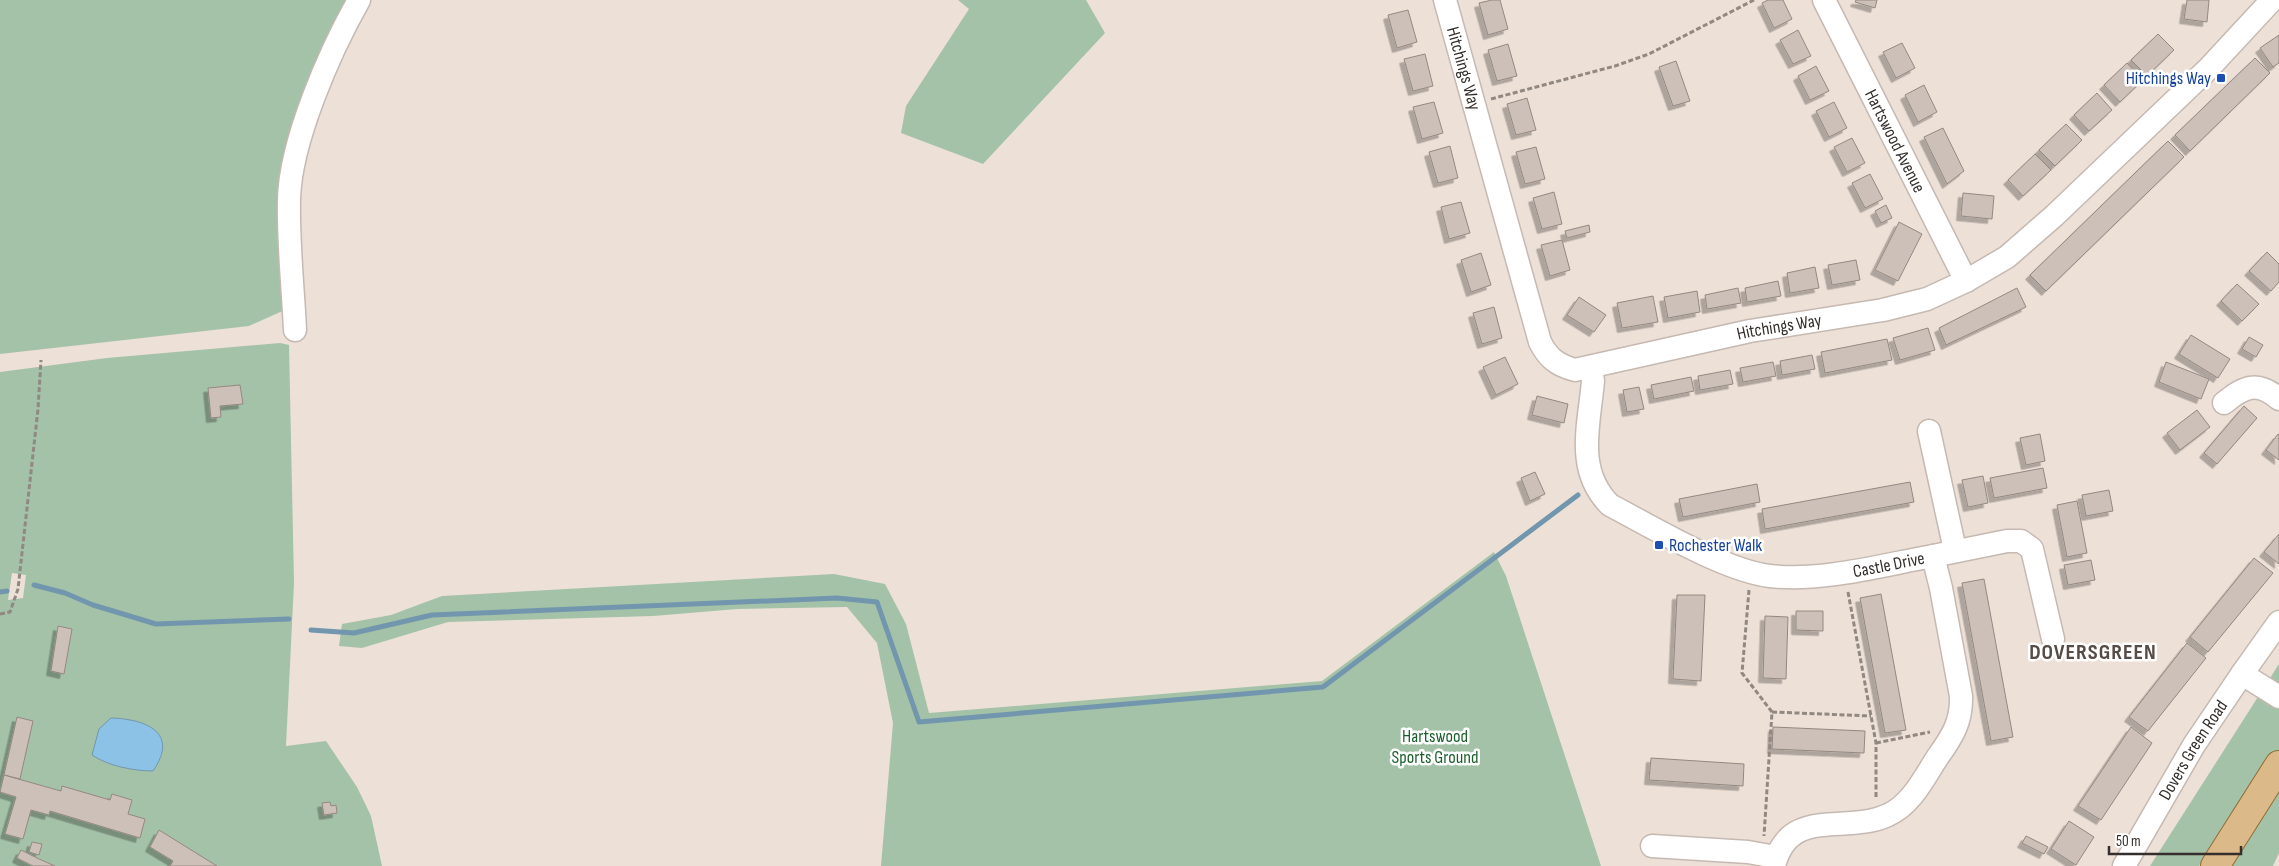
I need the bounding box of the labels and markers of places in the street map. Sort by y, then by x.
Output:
place label: Hitchings Way [2126,68,2211,89]
marker: Hitchings Way [2215,72,2227,84]
place label: Rochester Walk [1669,535,1762,556]
marker: Rochester Walk [1653,539,1665,551]

